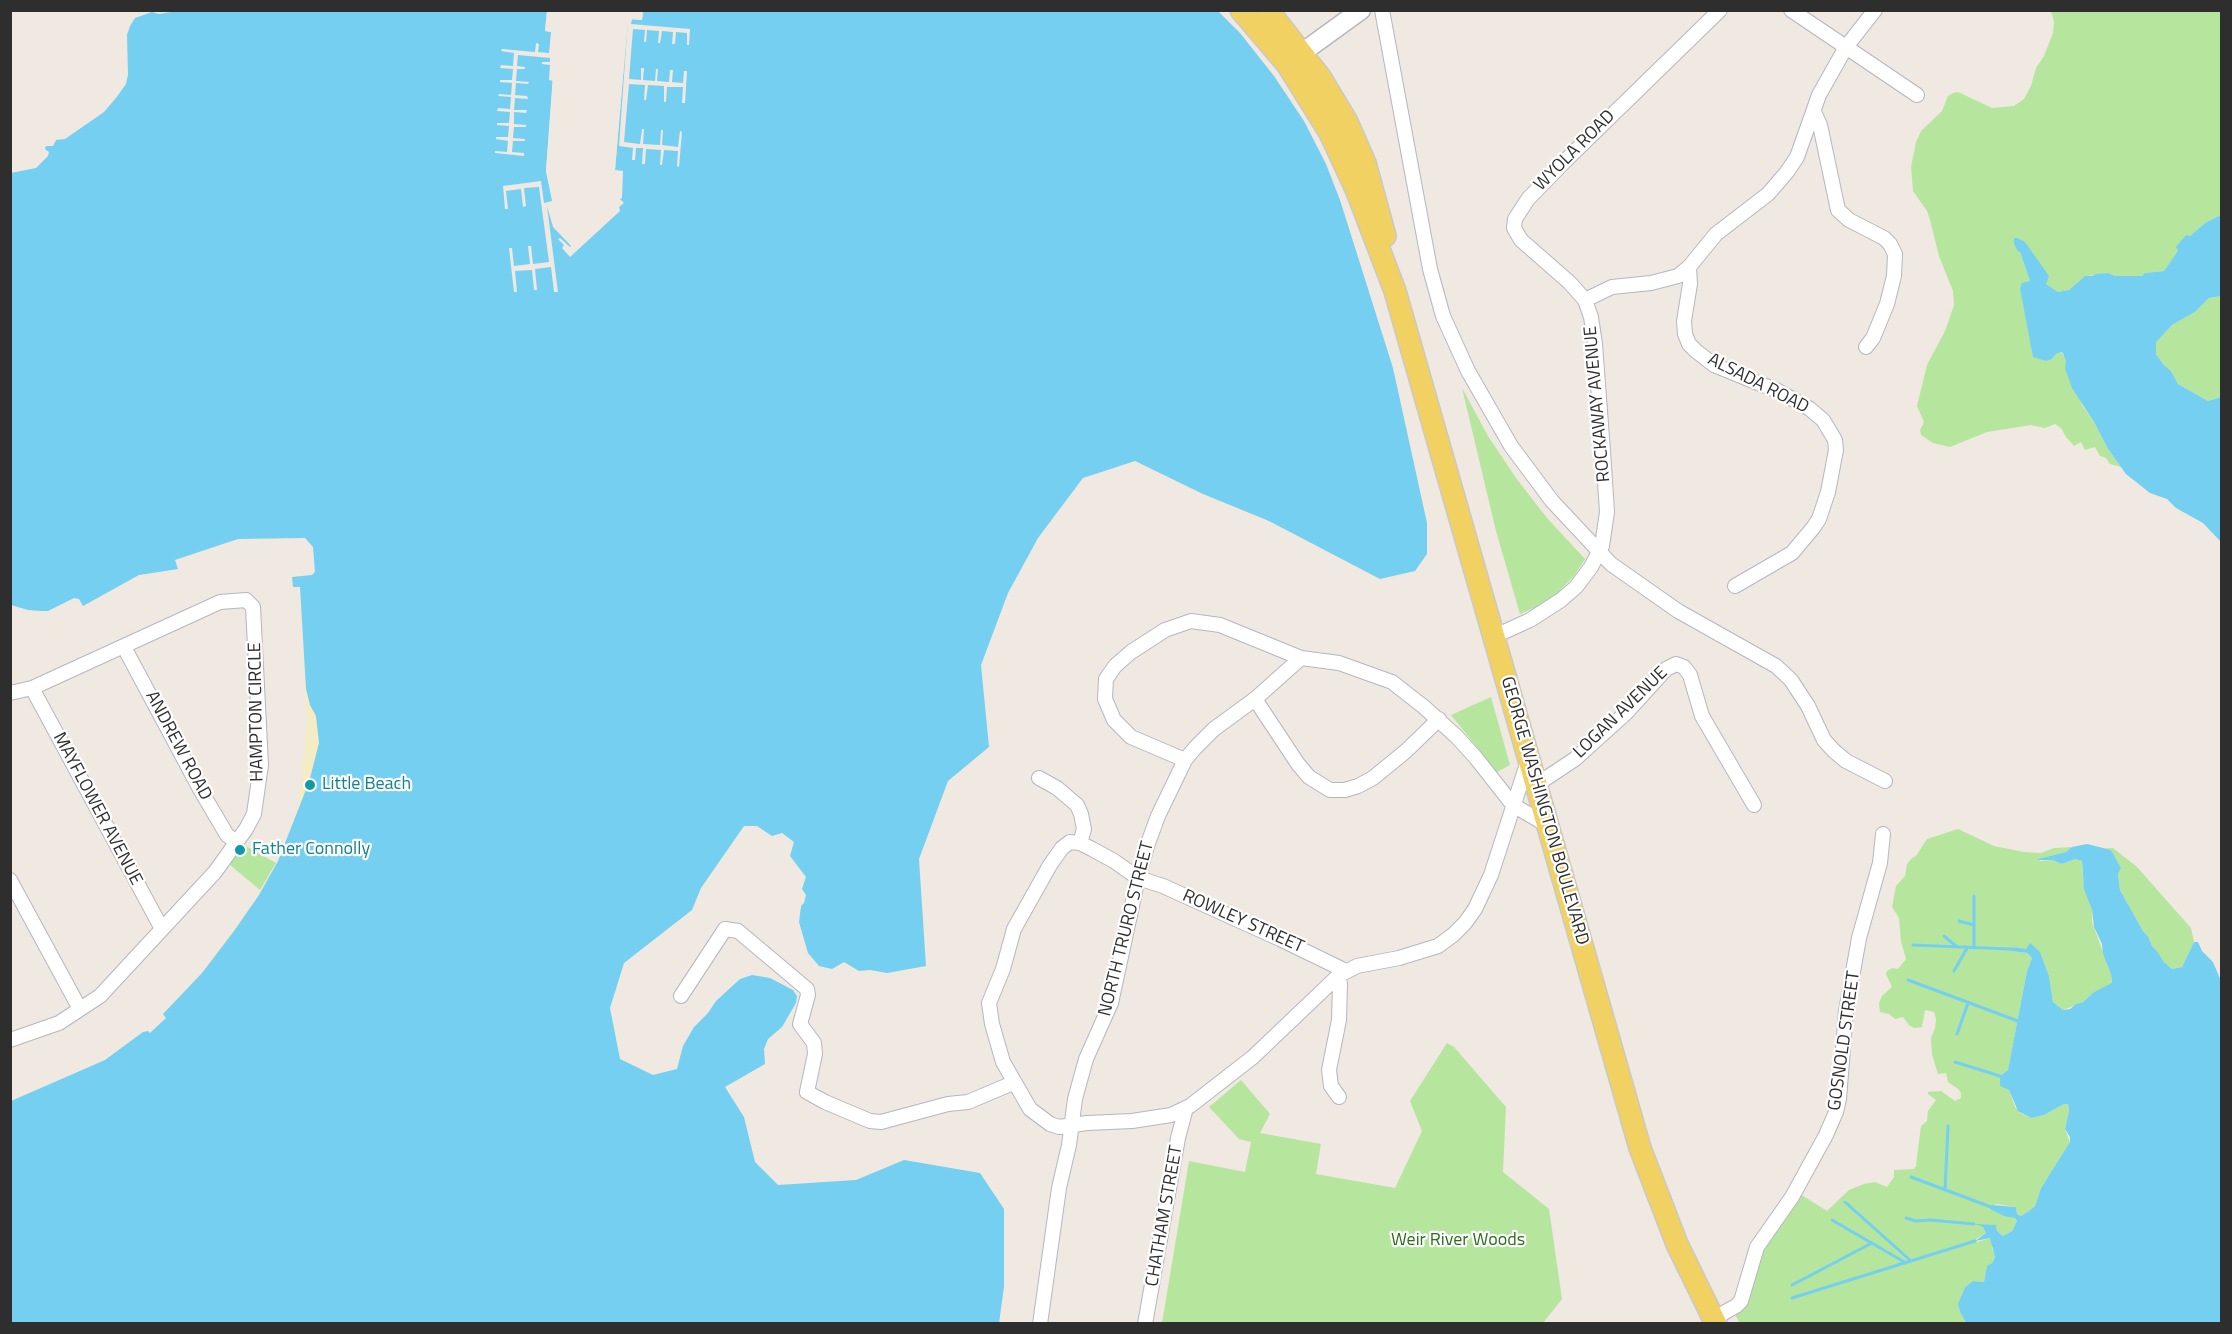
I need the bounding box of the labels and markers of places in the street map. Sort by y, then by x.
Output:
place label: Little Beach [322,774,411,796]
marker: Little Beach [303,778,317,792]
place label: Father Connolly [252,839,370,861]
marker: Father Connolly [233,843,247,857]

